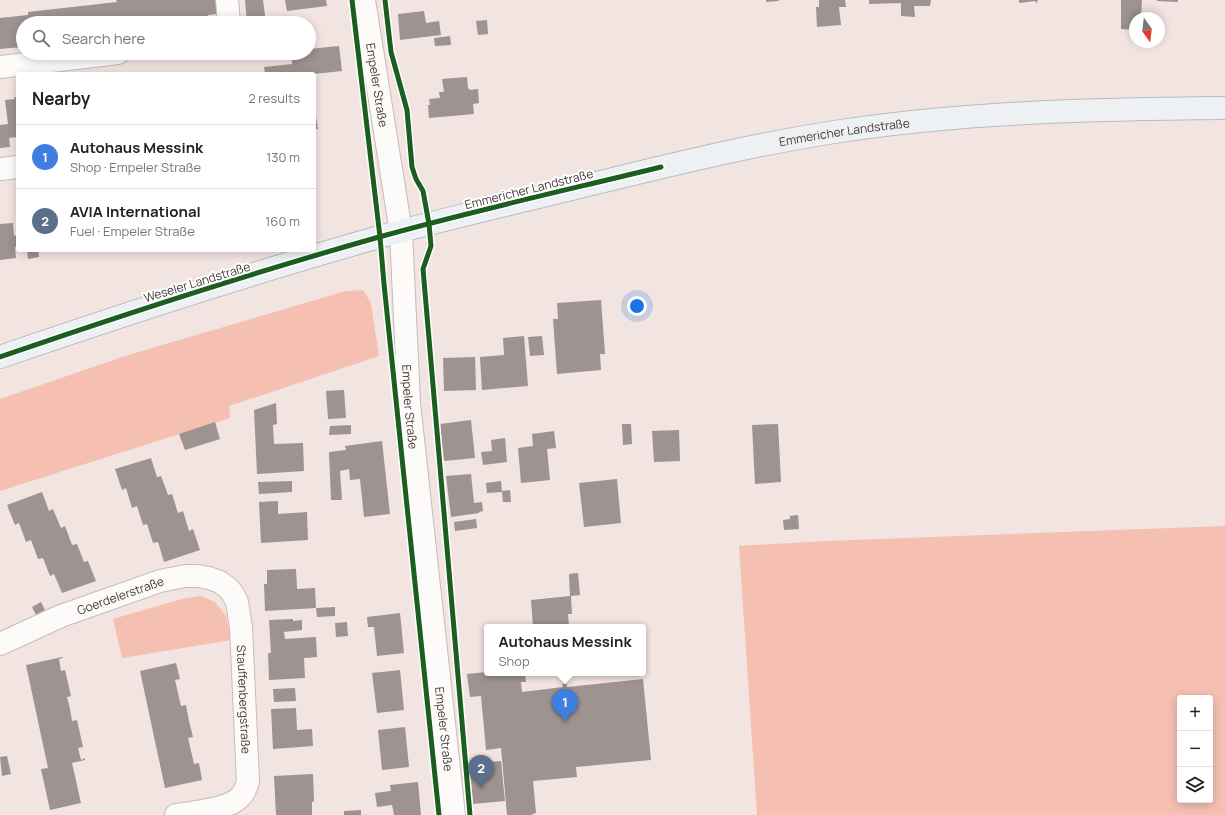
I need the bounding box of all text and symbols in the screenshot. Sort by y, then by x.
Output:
north arrow [1129,12,1165,48]
search box [16,16,316,60]
icon: search [30,27,52,49]
text: Search here [62,28,145,49]
street label: Empeler Straße [362,42,393,128]
text: Nearby [32,87,90,110]
text: 2 results [248,89,300,107]
street label: Emmericher Landstraße [778,114,911,150]
text: Autohaus Messink [70,137,203,158]
text: 1 [42,148,48,166]
text: 130 m [266,148,300,166]
text: Shop · Empeler Straße [70,158,201,176]
street label: Emmericher Landstraße [463,165,595,213]
text: AVIA International [70,201,201,222]
text: 2 [41,212,49,230]
text: 160 m [265,212,300,230]
text: Fuel · Empeler Straße [70,222,195,240]
street label: Weseler Landstraße [142,258,252,306]
your location [627,296,647,316]
street label: Empeler Straße [399,364,422,450]
street label: Goerdelerstraße [75,572,166,618]
popup [484,624,646,676]
text: Autohaus Messink [498,631,632,652]
street label: Stauffenbergstraße [233,644,255,754]
text: Shop [498,652,530,670]
street label: Empeler Straße [432,686,458,772]
pin: 1 [552,689,578,722]
map controls [1177,695,1213,803]
button: + [1177,695,1213,731]
button: − [1177,731,1213,767]
pin: 2 [468,755,494,788]
button: layers [1177,767,1213,803]

